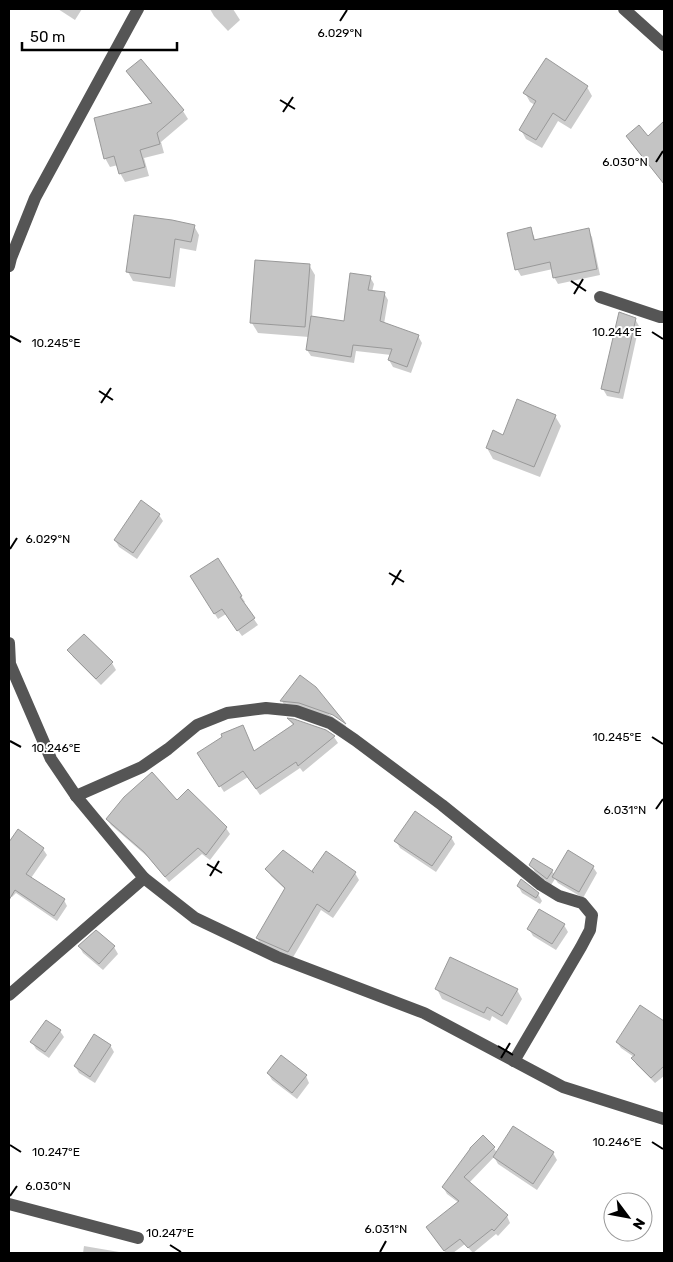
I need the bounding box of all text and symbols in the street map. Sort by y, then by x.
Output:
scale bar [22,20,178,52]
text: 6.029°N [318,26,362,40]
text: 50 m [30,28,65,46]
text: 6.030°N [602,155,648,169]
text: 10.244°E [592,325,642,339]
text: 10.245°E [31,336,81,350]
text: 6.029°N [26,532,70,546]
text: 10.245°E [592,730,642,744]
text: 10.246°E [31,741,81,755]
text: 6.031°N [604,803,646,817]
text: 10.246°E [592,1135,642,1149]
text: 10.247°E [32,1145,80,1159]
text: 6.030°N [25,1179,71,1193]
north arrow [603,1192,653,1242]
text: N [629,1215,648,1232]
text: 6.031°N [365,1222,407,1236]
text: 10.247°E [146,1226,194,1240]

